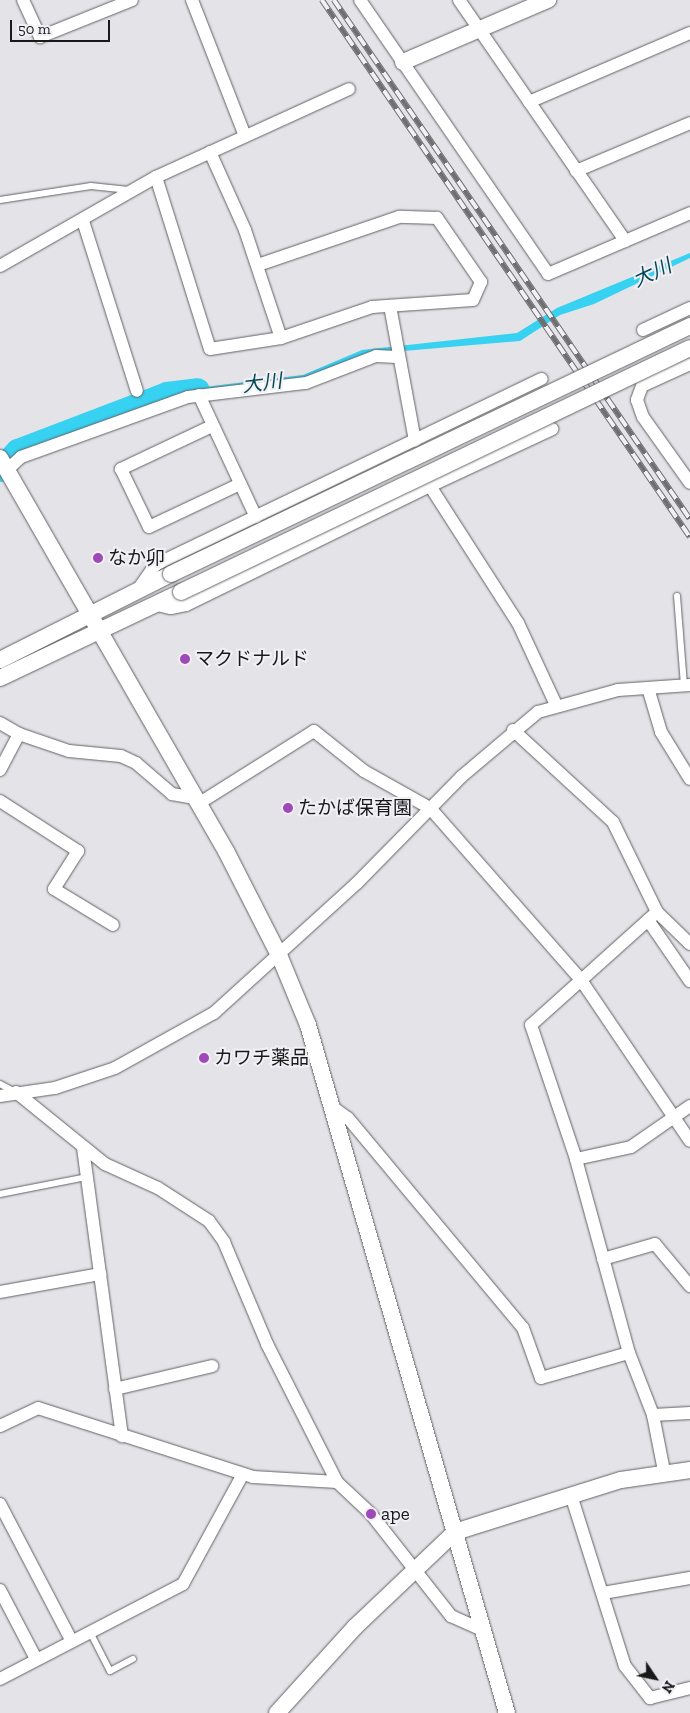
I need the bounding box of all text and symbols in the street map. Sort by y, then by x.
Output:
scale bar [12,10,112,42]
text: 50 m [18,20,51,38]
water label: 大川 [629,254,675,292]
water label: 大川 [241,369,283,397]
place label: なか卯 [108,547,165,569]
marker: なか卯 [92,552,104,564]
place label: マクドナルド [195,648,309,670]
marker: マクドナルド [179,653,191,665]
place label: たかば保育園 [298,797,412,819]
marker: たかば保育園 [282,802,294,814]
place label: カワチ薬品 [214,1047,309,1069]
marker: カワチ薬品 [198,1052,210,1064]
place label: ape [381,1503,410,1525]
marker: ape [365,1508,377,1520]
north arrow [630,1653,680,1703]
text: N [658,1677,678,1696]

